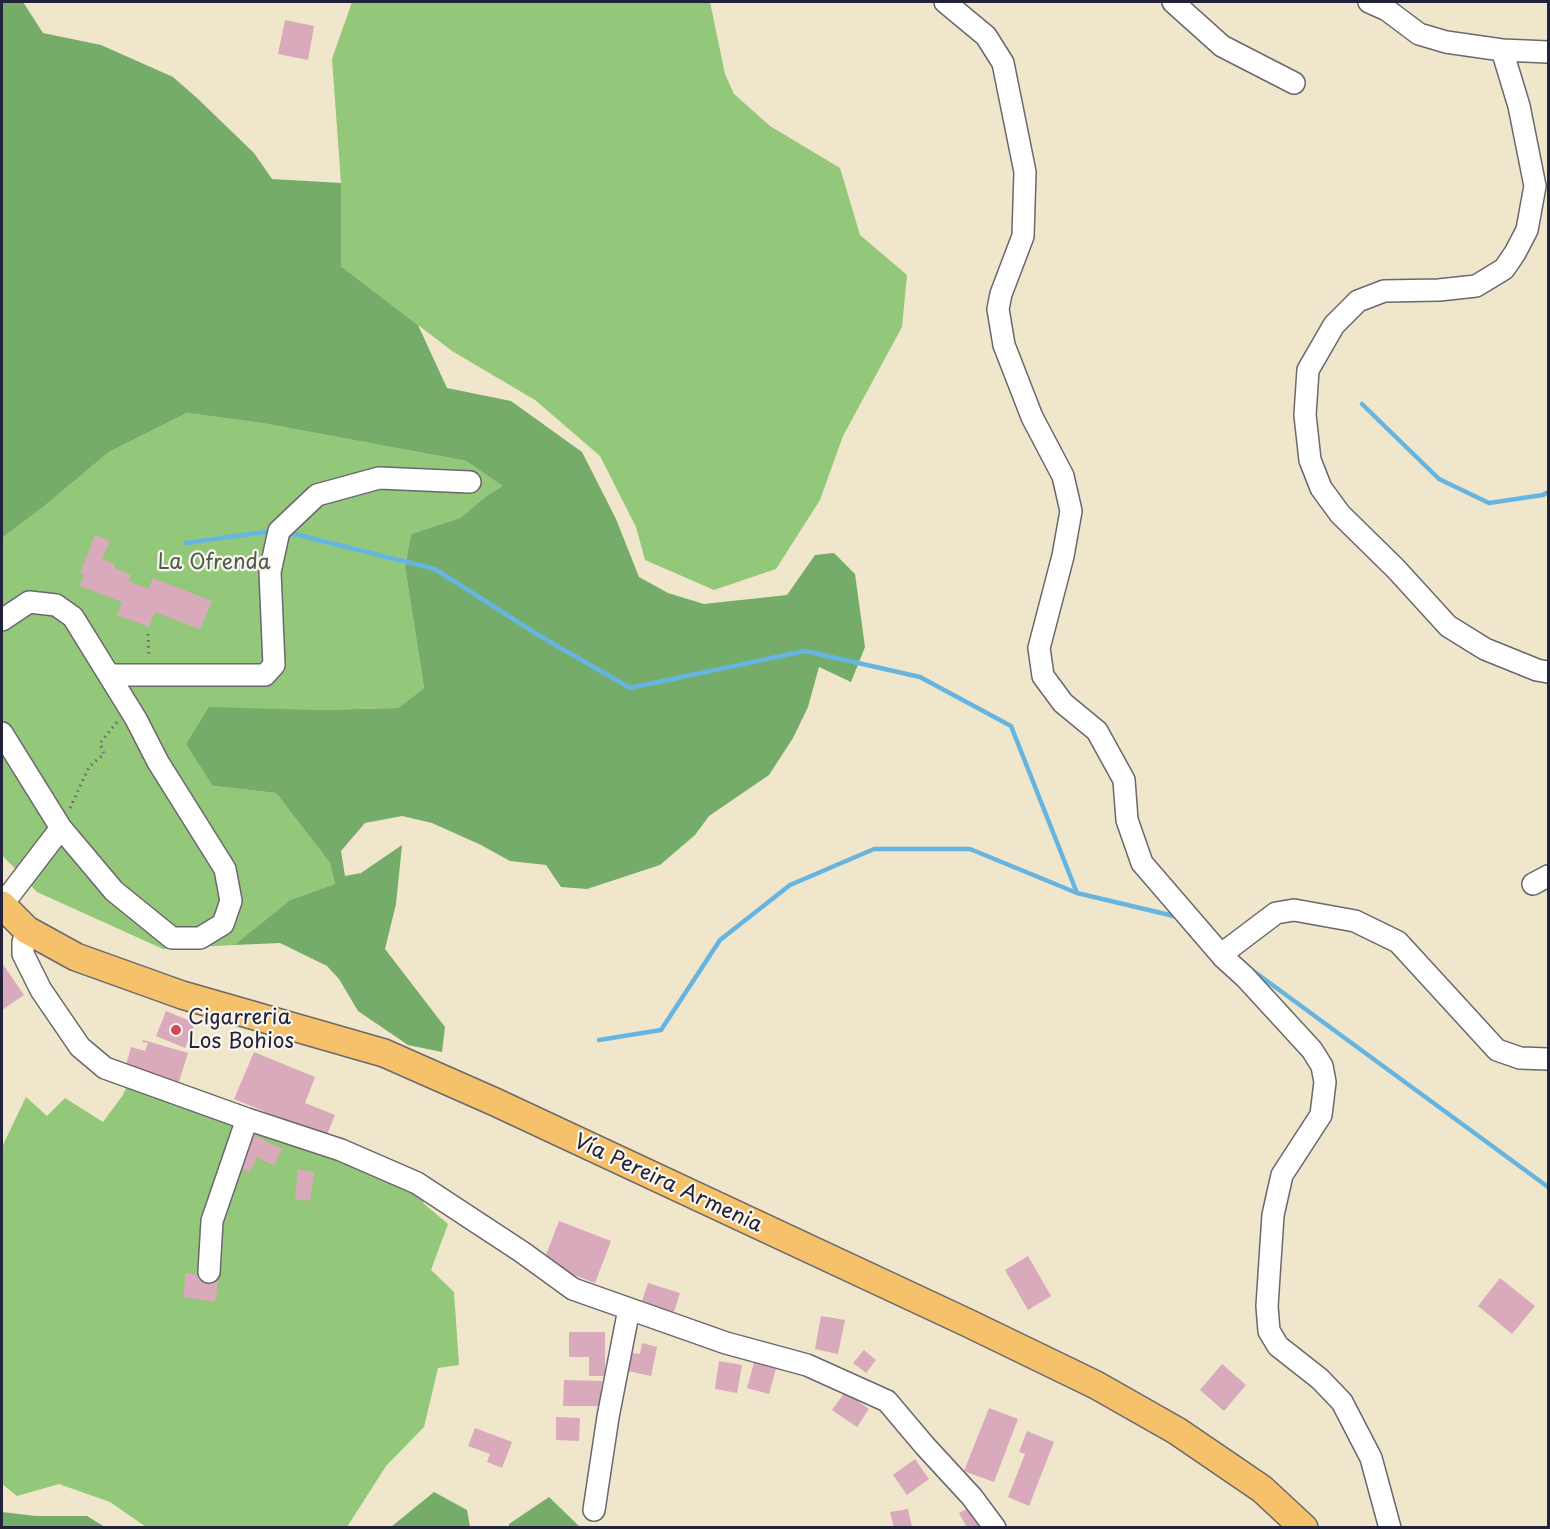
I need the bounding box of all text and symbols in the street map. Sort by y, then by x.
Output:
park label: La Ofrenda [157,550,271,576]
place label: Cigarreria Los Bohios [188,1005,294,1055]
marker: Cigarreria Los Bohios [169,1023,183,1037]
street label: Vía Pereira Armenia [570,1129,766,1239]

